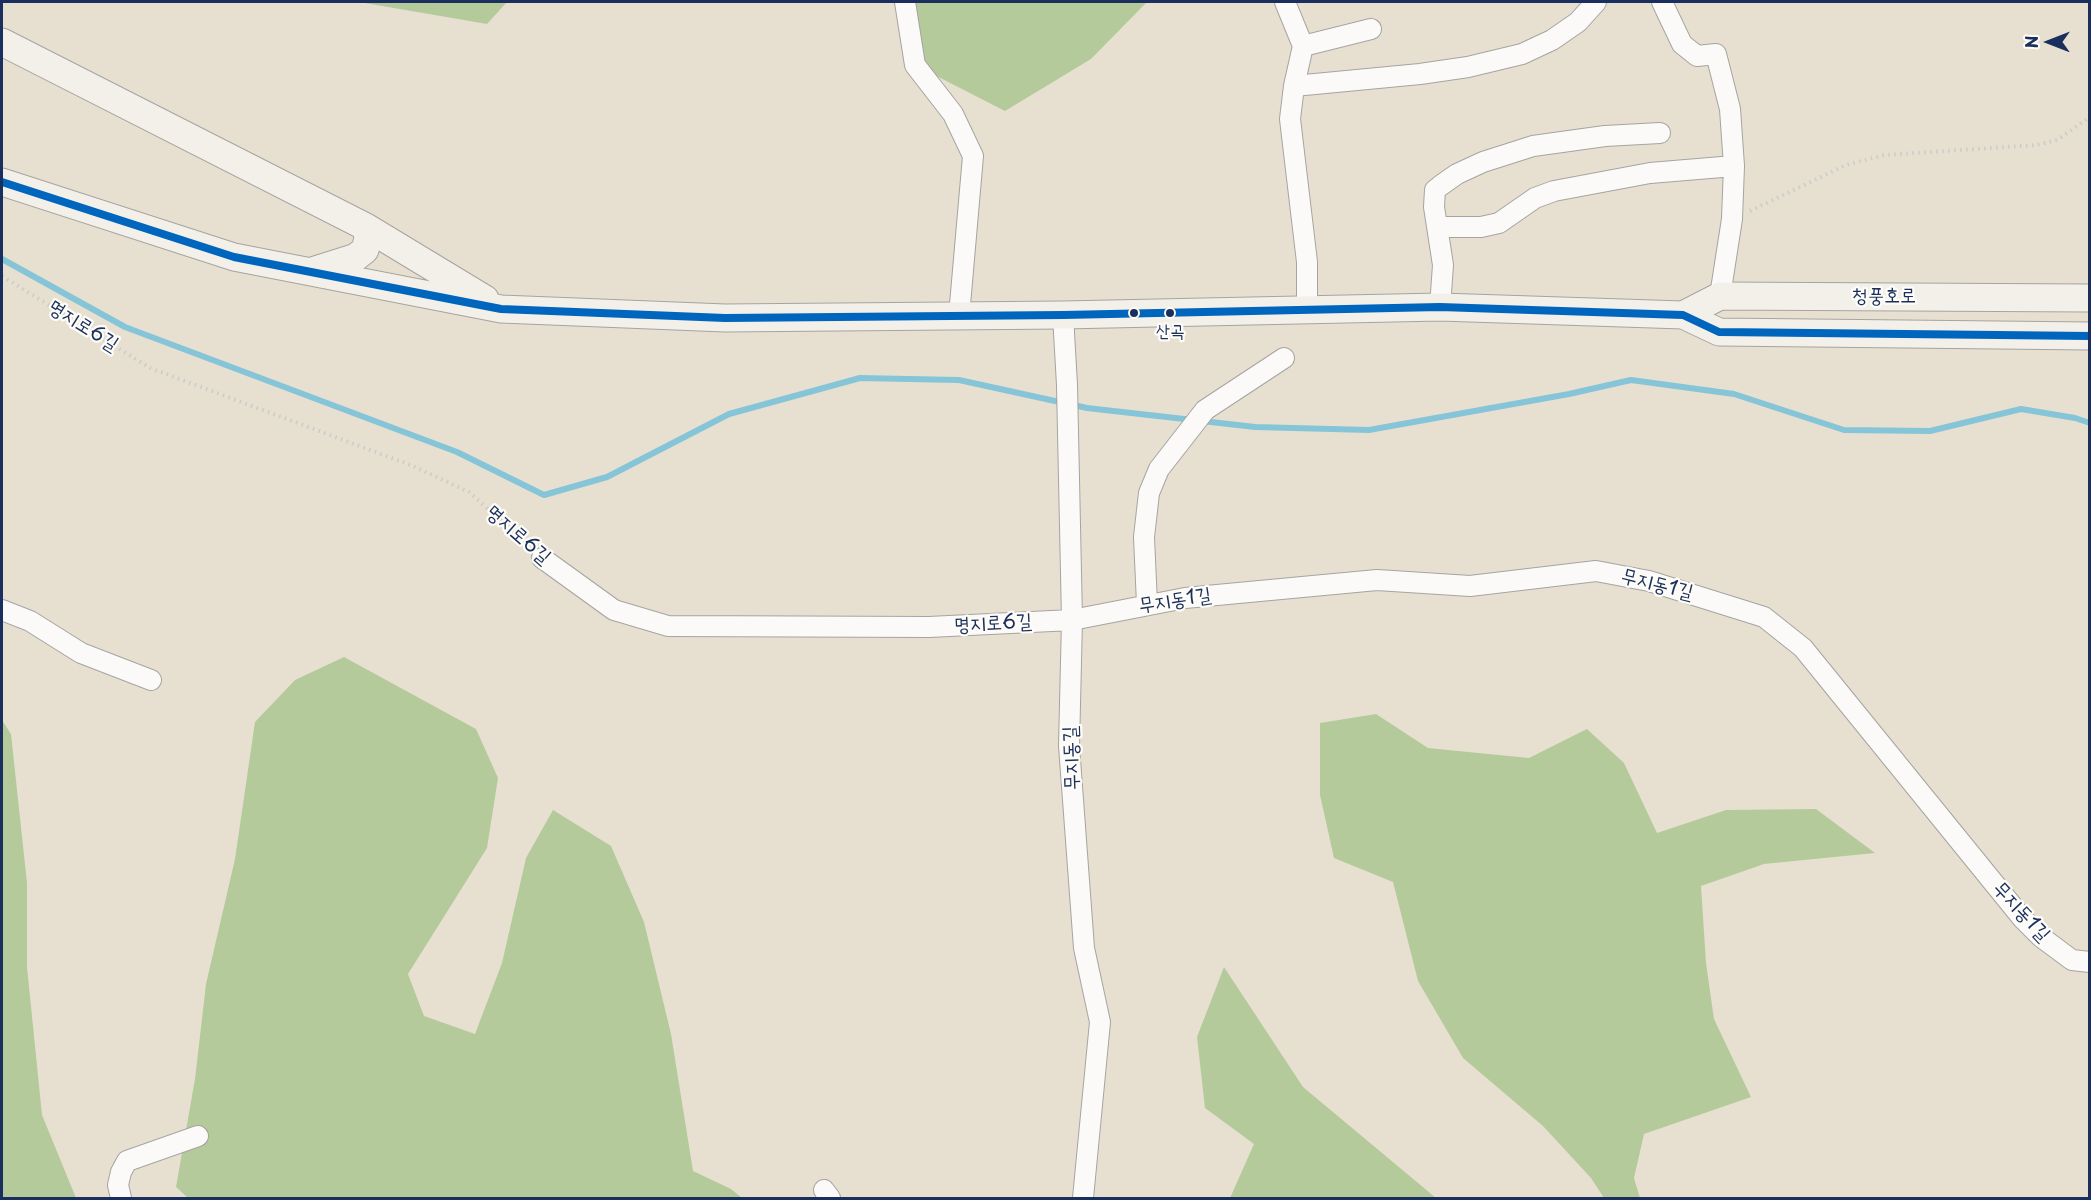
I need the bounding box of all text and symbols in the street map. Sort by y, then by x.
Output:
north arrow [2019,12,2079,72]
text: N [2019,36,2043,48]
street label: 청풍호로 [1852,284,1916,308]
street label: 명지로6길 [43,295,123,357]
unlabelled marker [1128,307,1140,319]
marker: 산곡 [1164,307,1176,319]
place label: 산곡 [1156,321,1184,343]
street label: 명지로6길 [481,500,555,570]
street label: 무지동1길 [1619,564,1695,606]
street label: 무지동1길 [1137,583,1213,619]
street label: 명지로6길 [953,610,1033,638]
street label: 무지동길 [1059,725,1085,791]
street label: 무지동1길 [1987,877,2055,947]

